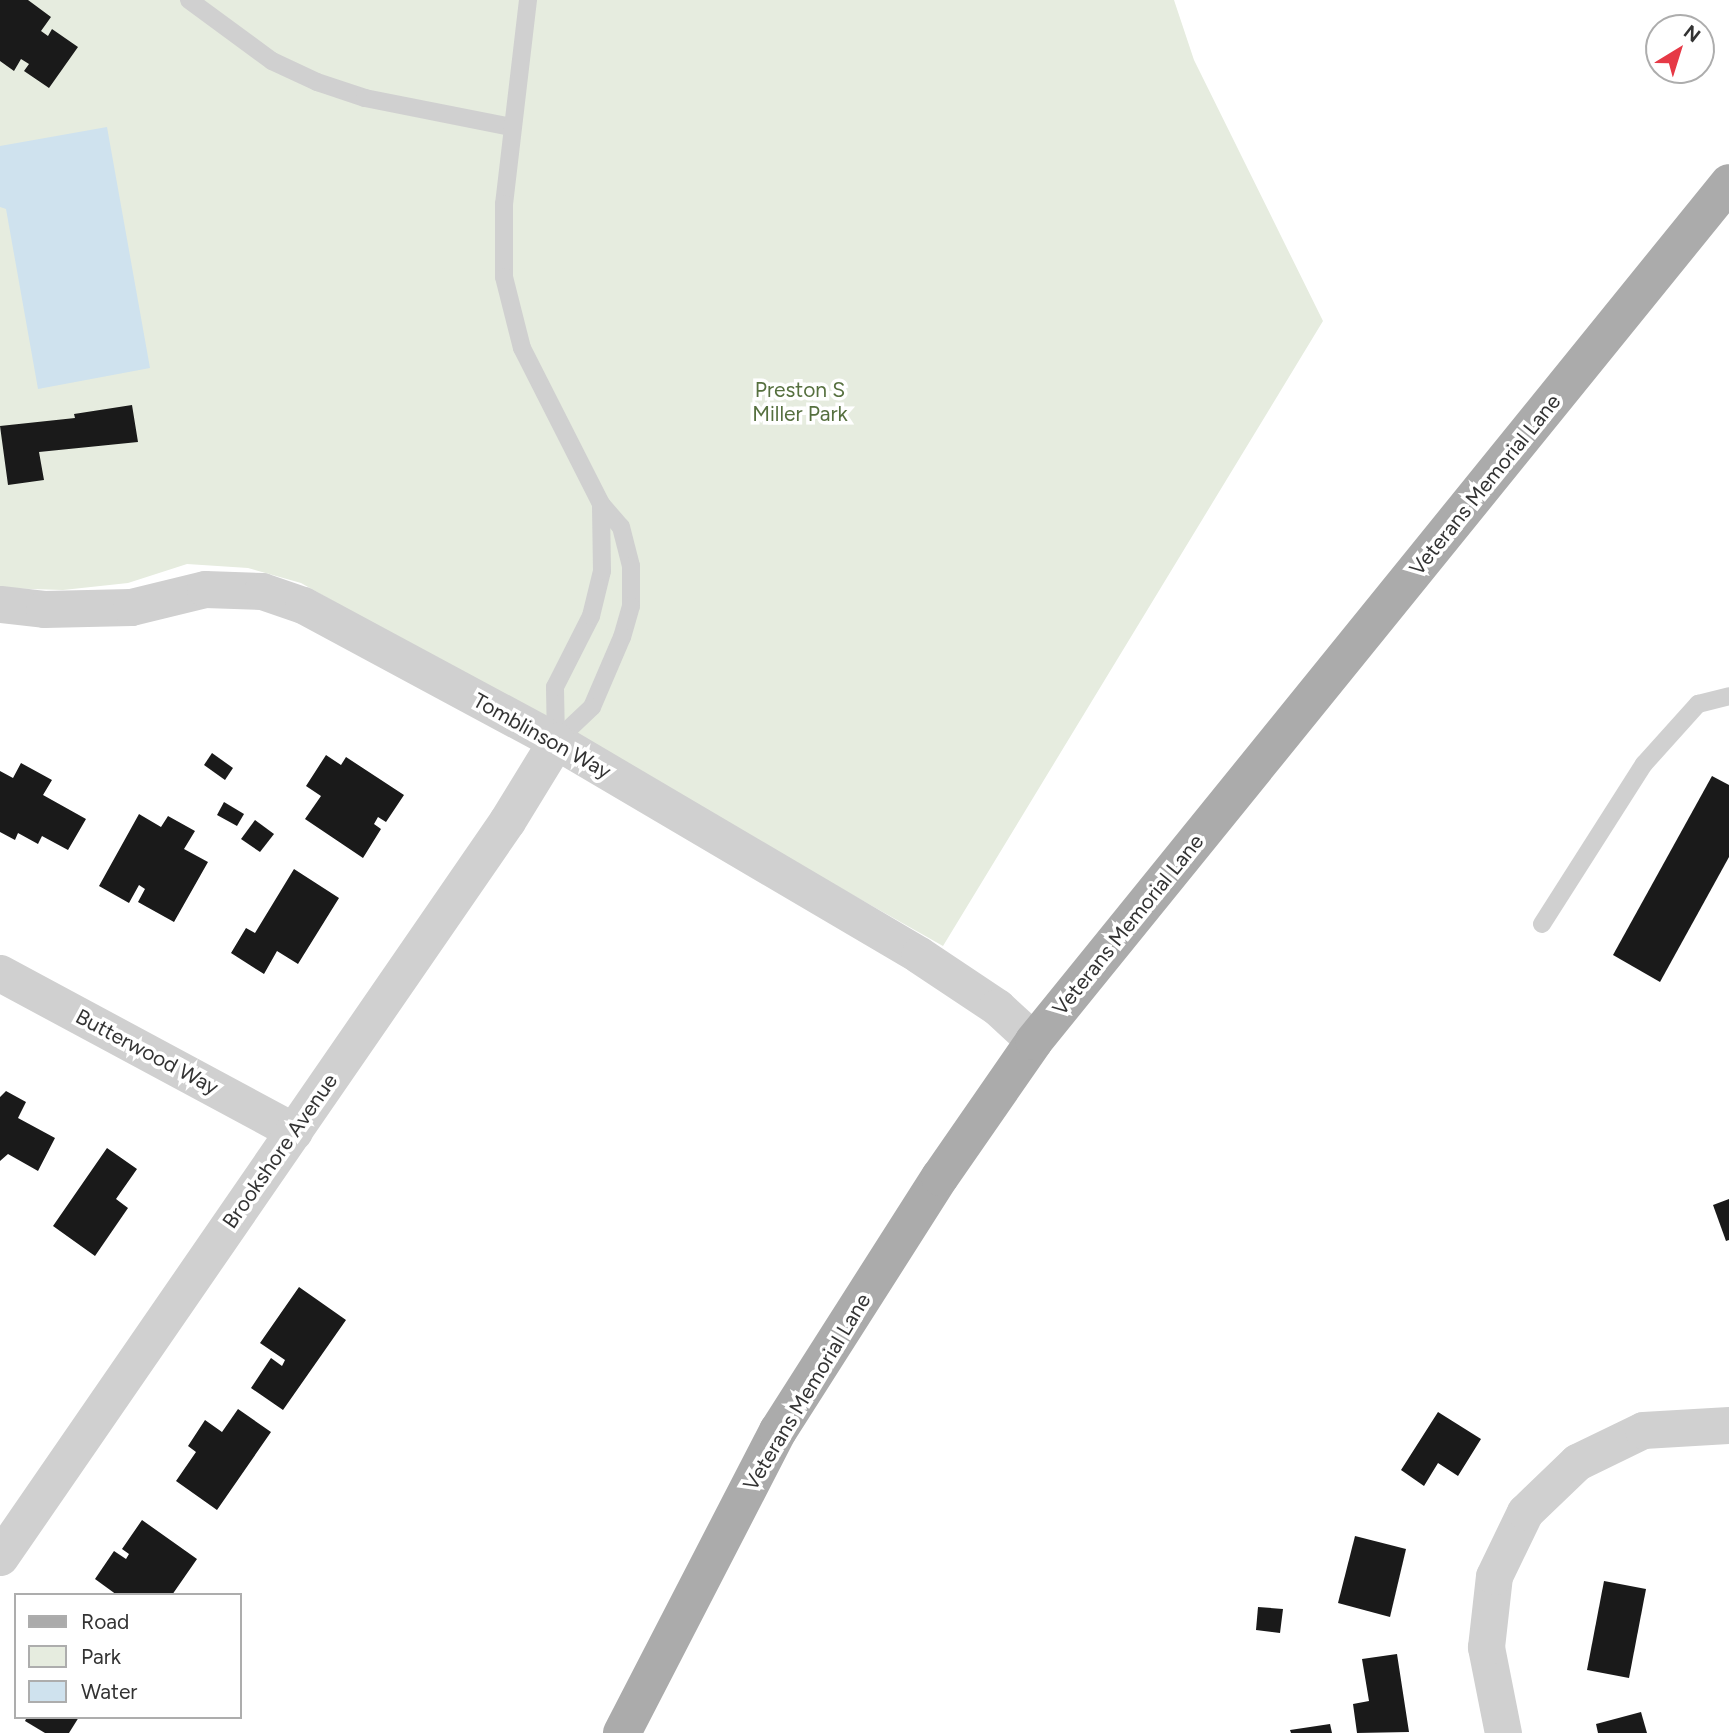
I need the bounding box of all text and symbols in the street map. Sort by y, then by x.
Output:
north arrow [1645,14,1715,84]
text: N [1679,20,1705,47]
park label: Preston S Miller Park [752,377,848,427]
street label: Veterans Memorial Lane [1404,389,1566,581]
street label: Tomblinson Way [469,688,615,784]
street label: Veterans Memorial Lane [1047,829,1209,1021]
street label: Butterwood Way [71,1004,223,1100]
street label: Brookshore Avenue [217,1069,343,1233]
street label: Veterans Memorial Lane [738,1289,876,1495]
legend [14,1593,242,1719]
text: Road [81,1609,129,1634]
text: Park [81,1644,121,1669]
text: Water [81,1679,137,1704]

